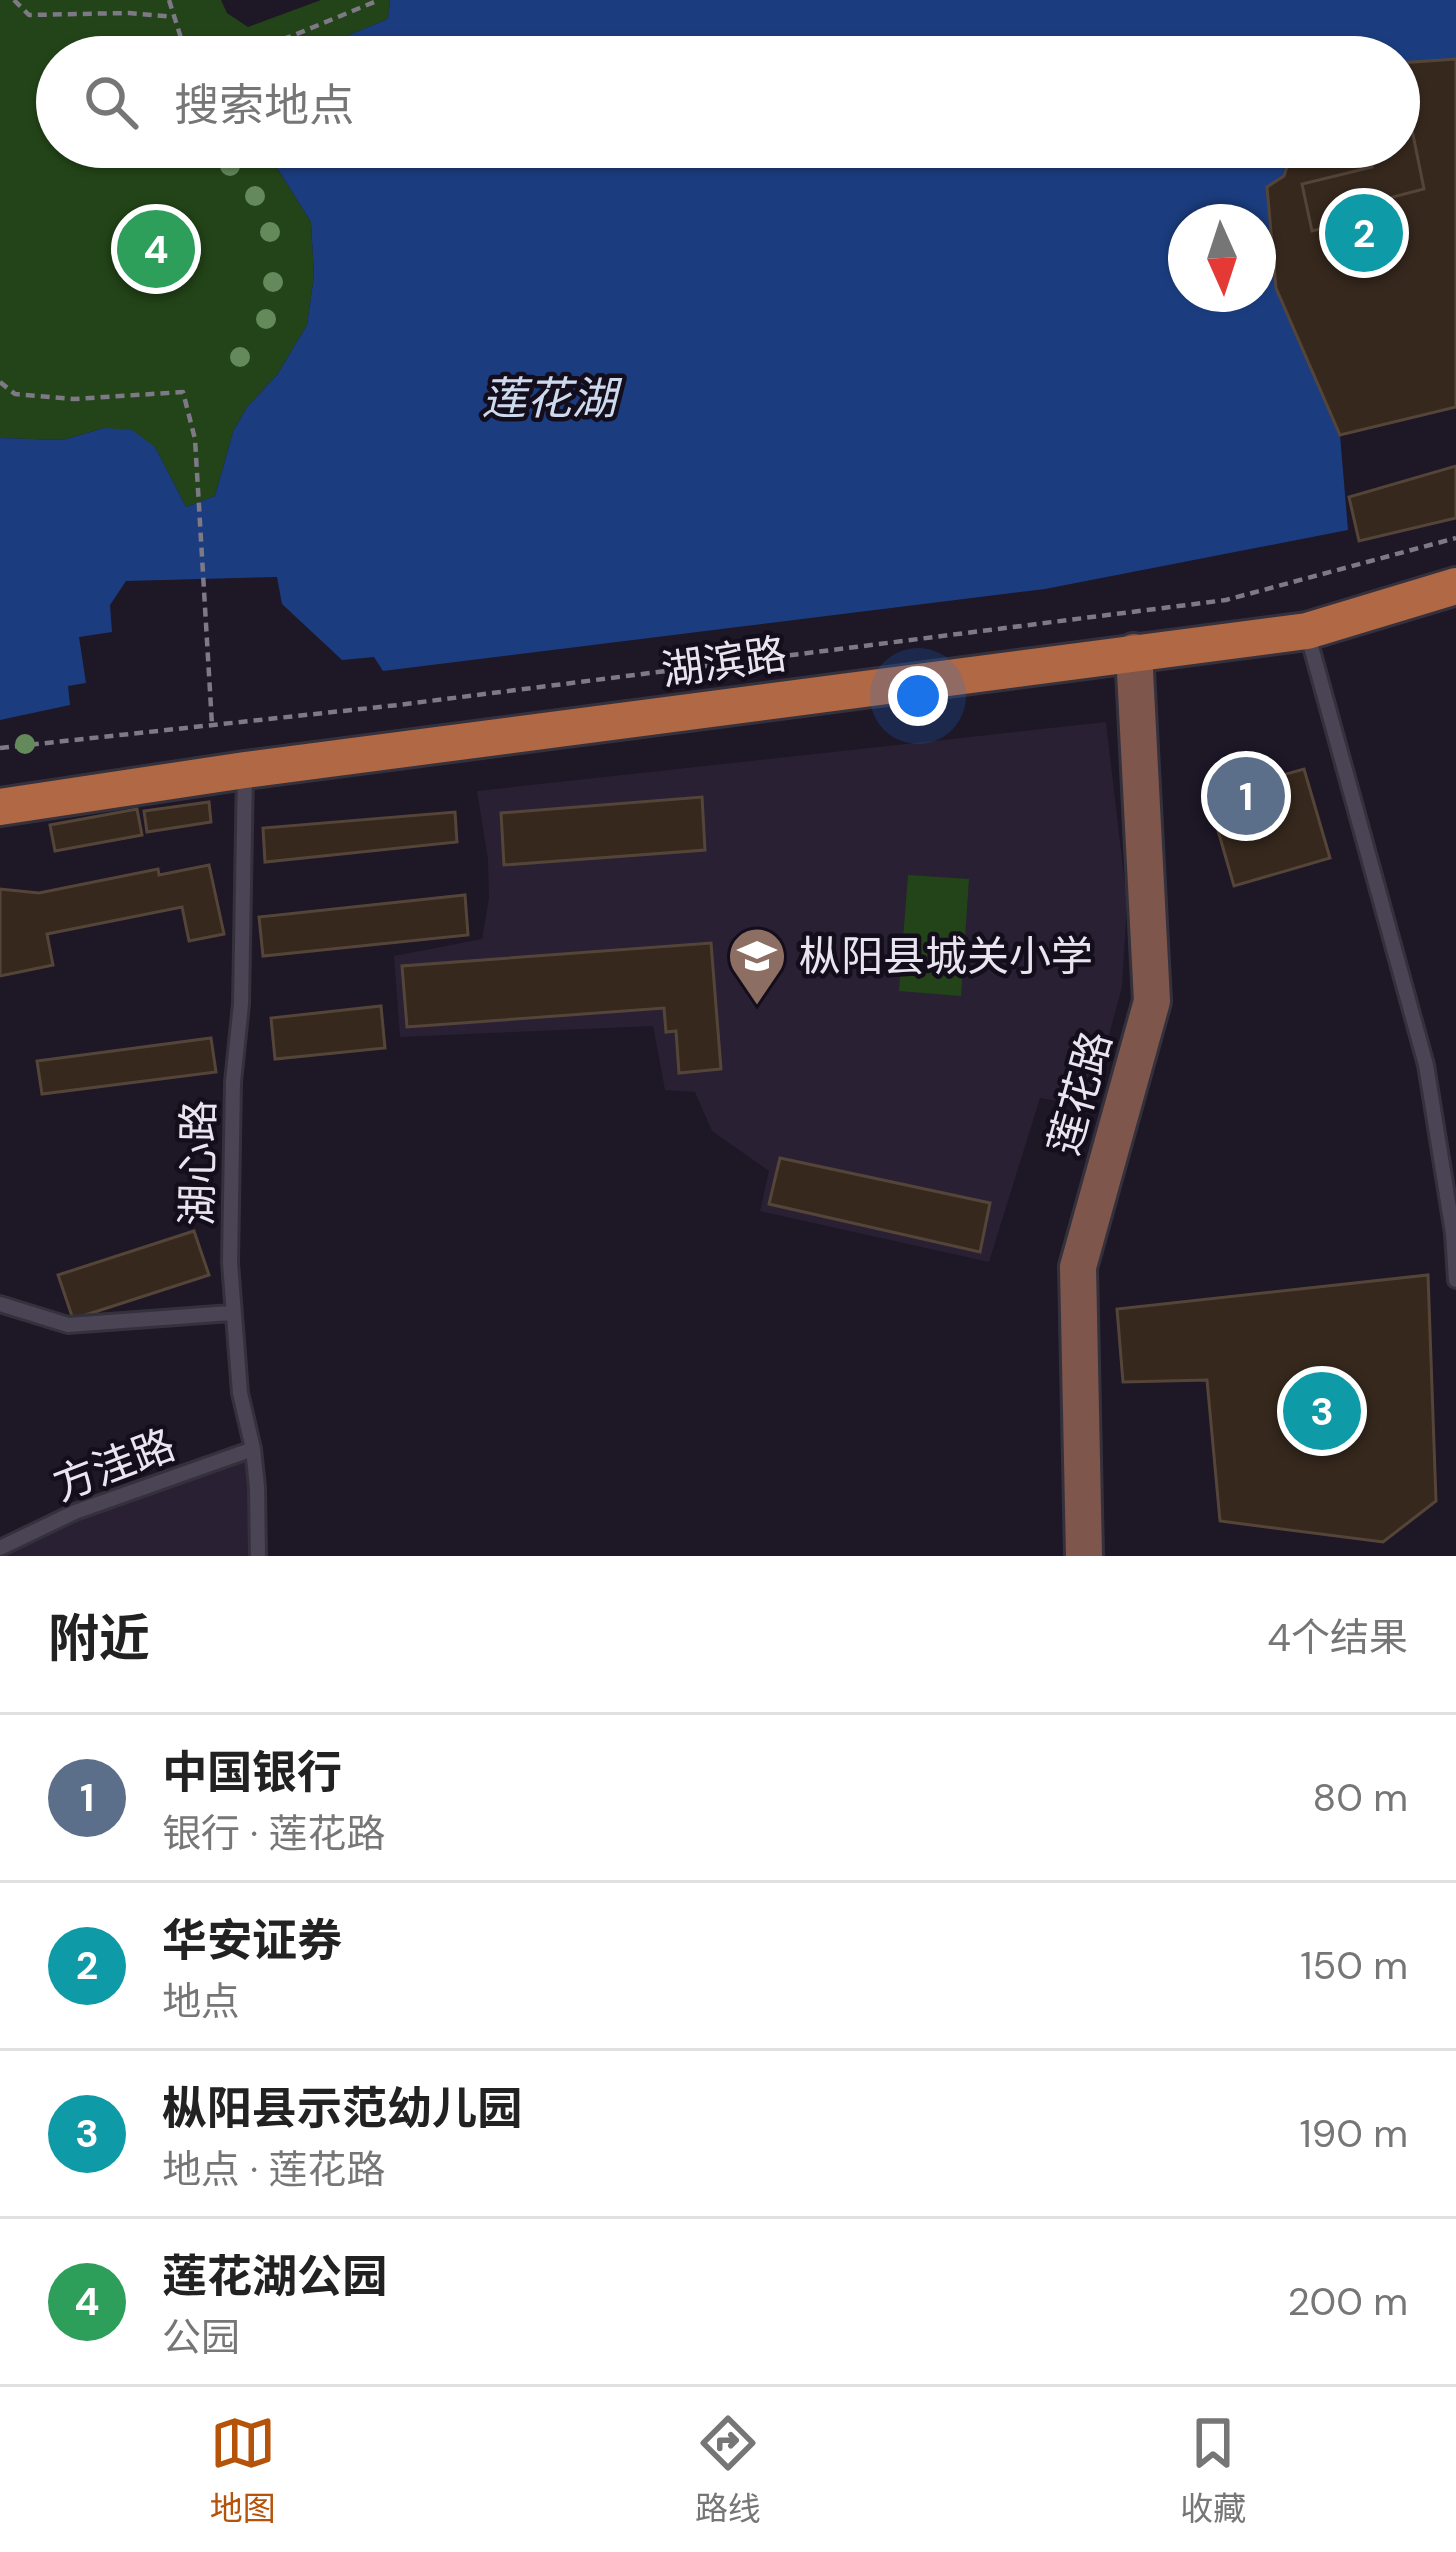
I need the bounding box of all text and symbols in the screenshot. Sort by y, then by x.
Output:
search box [36,36,1420,168]
icon: search [78,69,144,135]
text: 搜索地点 [174,76,354,135]
pin: 2 [1325,188,1403,278]
pin: 4 [117,204,195,294]
north arrow [1168,204,1276,312]
water label: 莲花湖 [481,369,622,428]
street label: 湖滨路 [658,626,790,698]
your location [888,666,948,726]
pin: 1 [1207,751,1285,841]
school or university icon: 枞阳县城关小学 [726,925,788,1007]
place label: 枞阳县城关小学 [799,929,1093,984]
street label: 莲花路 [1036,1025,1124,1161]
street label: 湖心路 [169,1100,227,1226]
pin: 3 [1283,1366,1361,1456]
street label: 方洼路 [45,1417,183,1513]
text: 附近 [48,1605,150,1672]
text: 4个结果 [1267,1612,1408,1663]
text: 中国银行 [162,1743,342,1802]
text: 1 [80,1772,94,1823]
text: 80 m [1312,1772,1408,1823]
text: 银行 · 莲花路 [162,1808,385,1859]
text: 华安证券 [162,1911,342,1970]
text: 2 [76,1940,98,1991]
text: 150 m [1300,1940,1408,1991]
text: 地点 [162,1976,240,2027]
text: 枞阳县示范幼儿园 [162,2079,522,2138]
text: 3 [75,2108,99,2159]
text: 190 m [1300,2108,1408,2159]
text: 地点 · 莲花路 [162,2144,385,2195]
text: 莲花湖公园 [162,2247,387,2306]
text: 4 [74,2276,100,2327]
text: 200 m [1287,2276,1408,2327]
text: 公园 [162,2312,240,2363]
tab: 地图 [210,2410,276,2530]
tab: 路线 [695,2410,761,2530]
tab: 收藏 [1180,2410,1246,2530]

